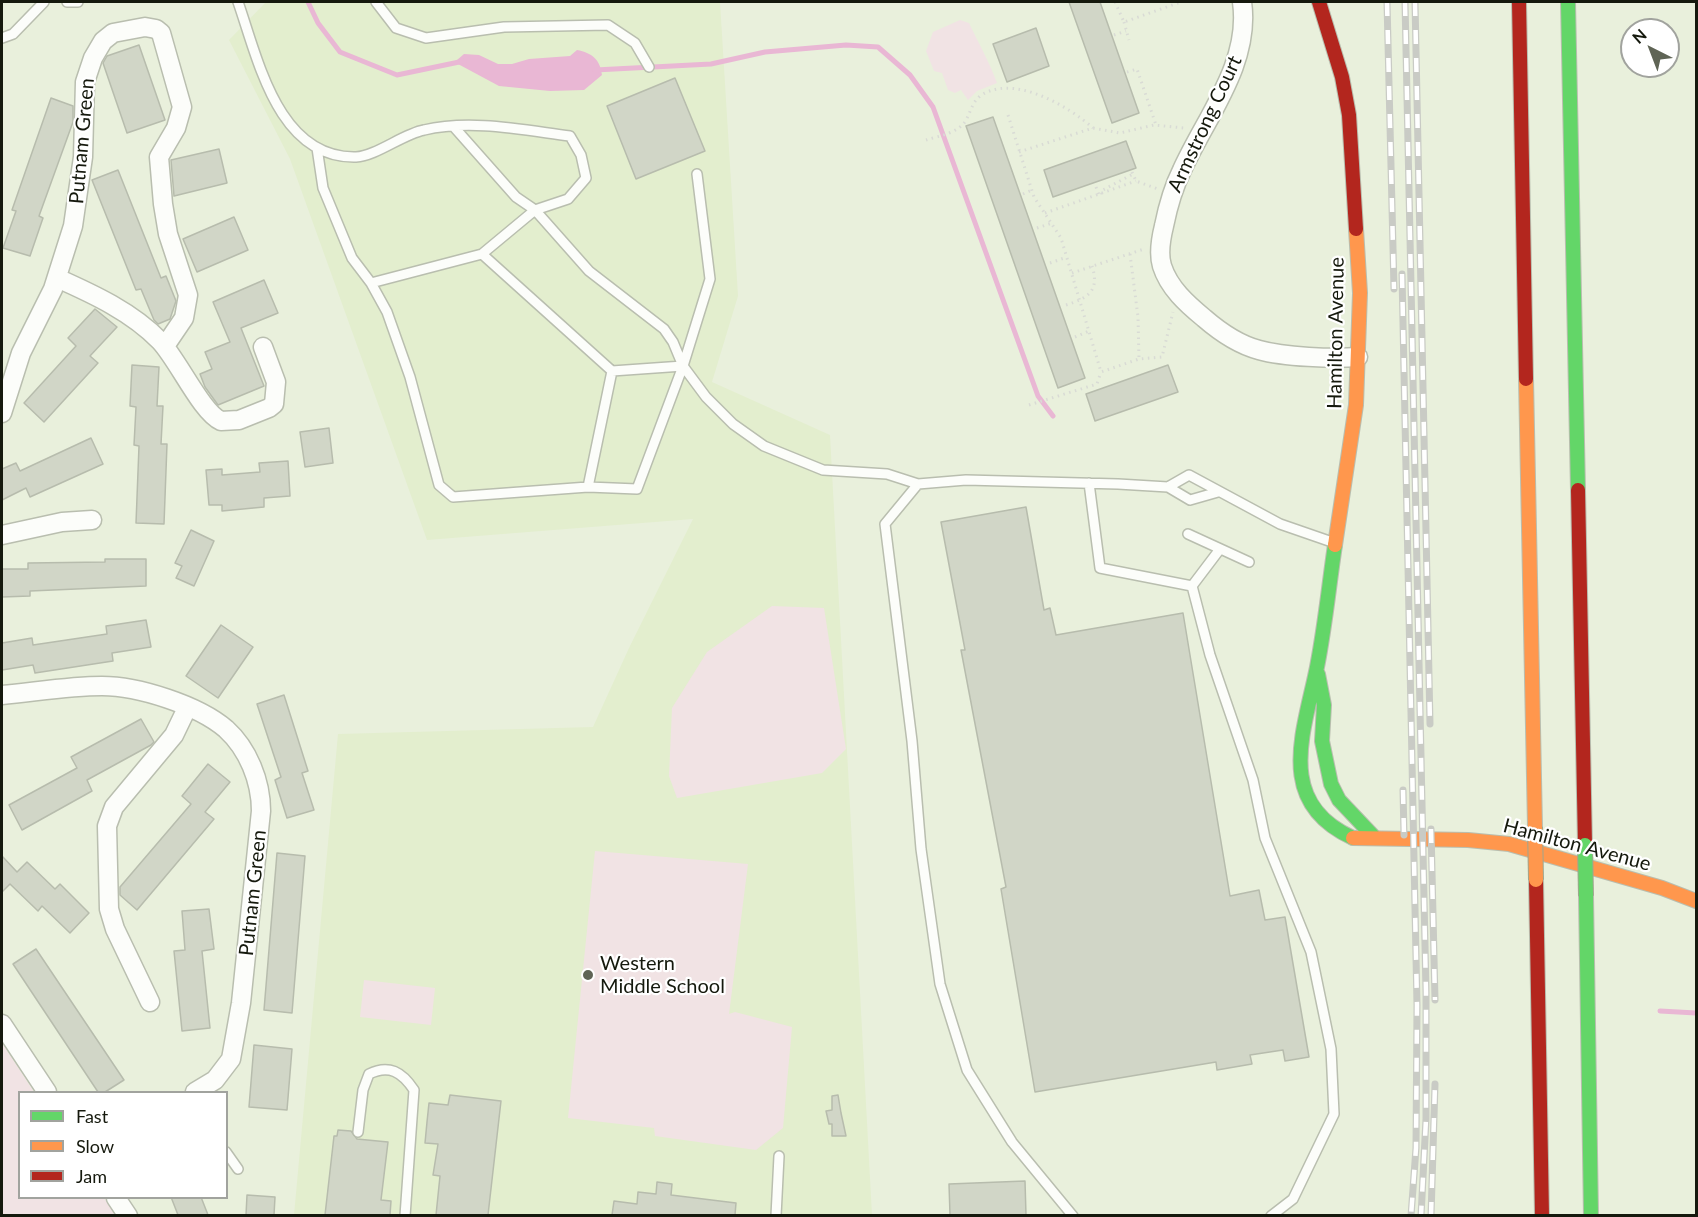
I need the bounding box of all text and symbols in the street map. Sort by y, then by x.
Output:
north arrow [1620,18,1680,78]
text: N [1628,25,1650,47]
street label: Armstrong Court [1163,52,1247,196]
street label: Putnam Green [65,77,99,205]
street label: Hamilton Avenue [1323,257,1349,409]
street label: Hamilton Avenue [1501,814,1653,876]
street label: Putnam Green [234,829,272,957]
place label: Western Middle School [600,952,725,999]
marker: Western Middle School [581,968,595,982]
legend [18,1091,228,1199]
text: Fast [76,1105,108,1127]
text: Slow [76,1135,114,1157]
text: Jam [76,1165,107,1187]

